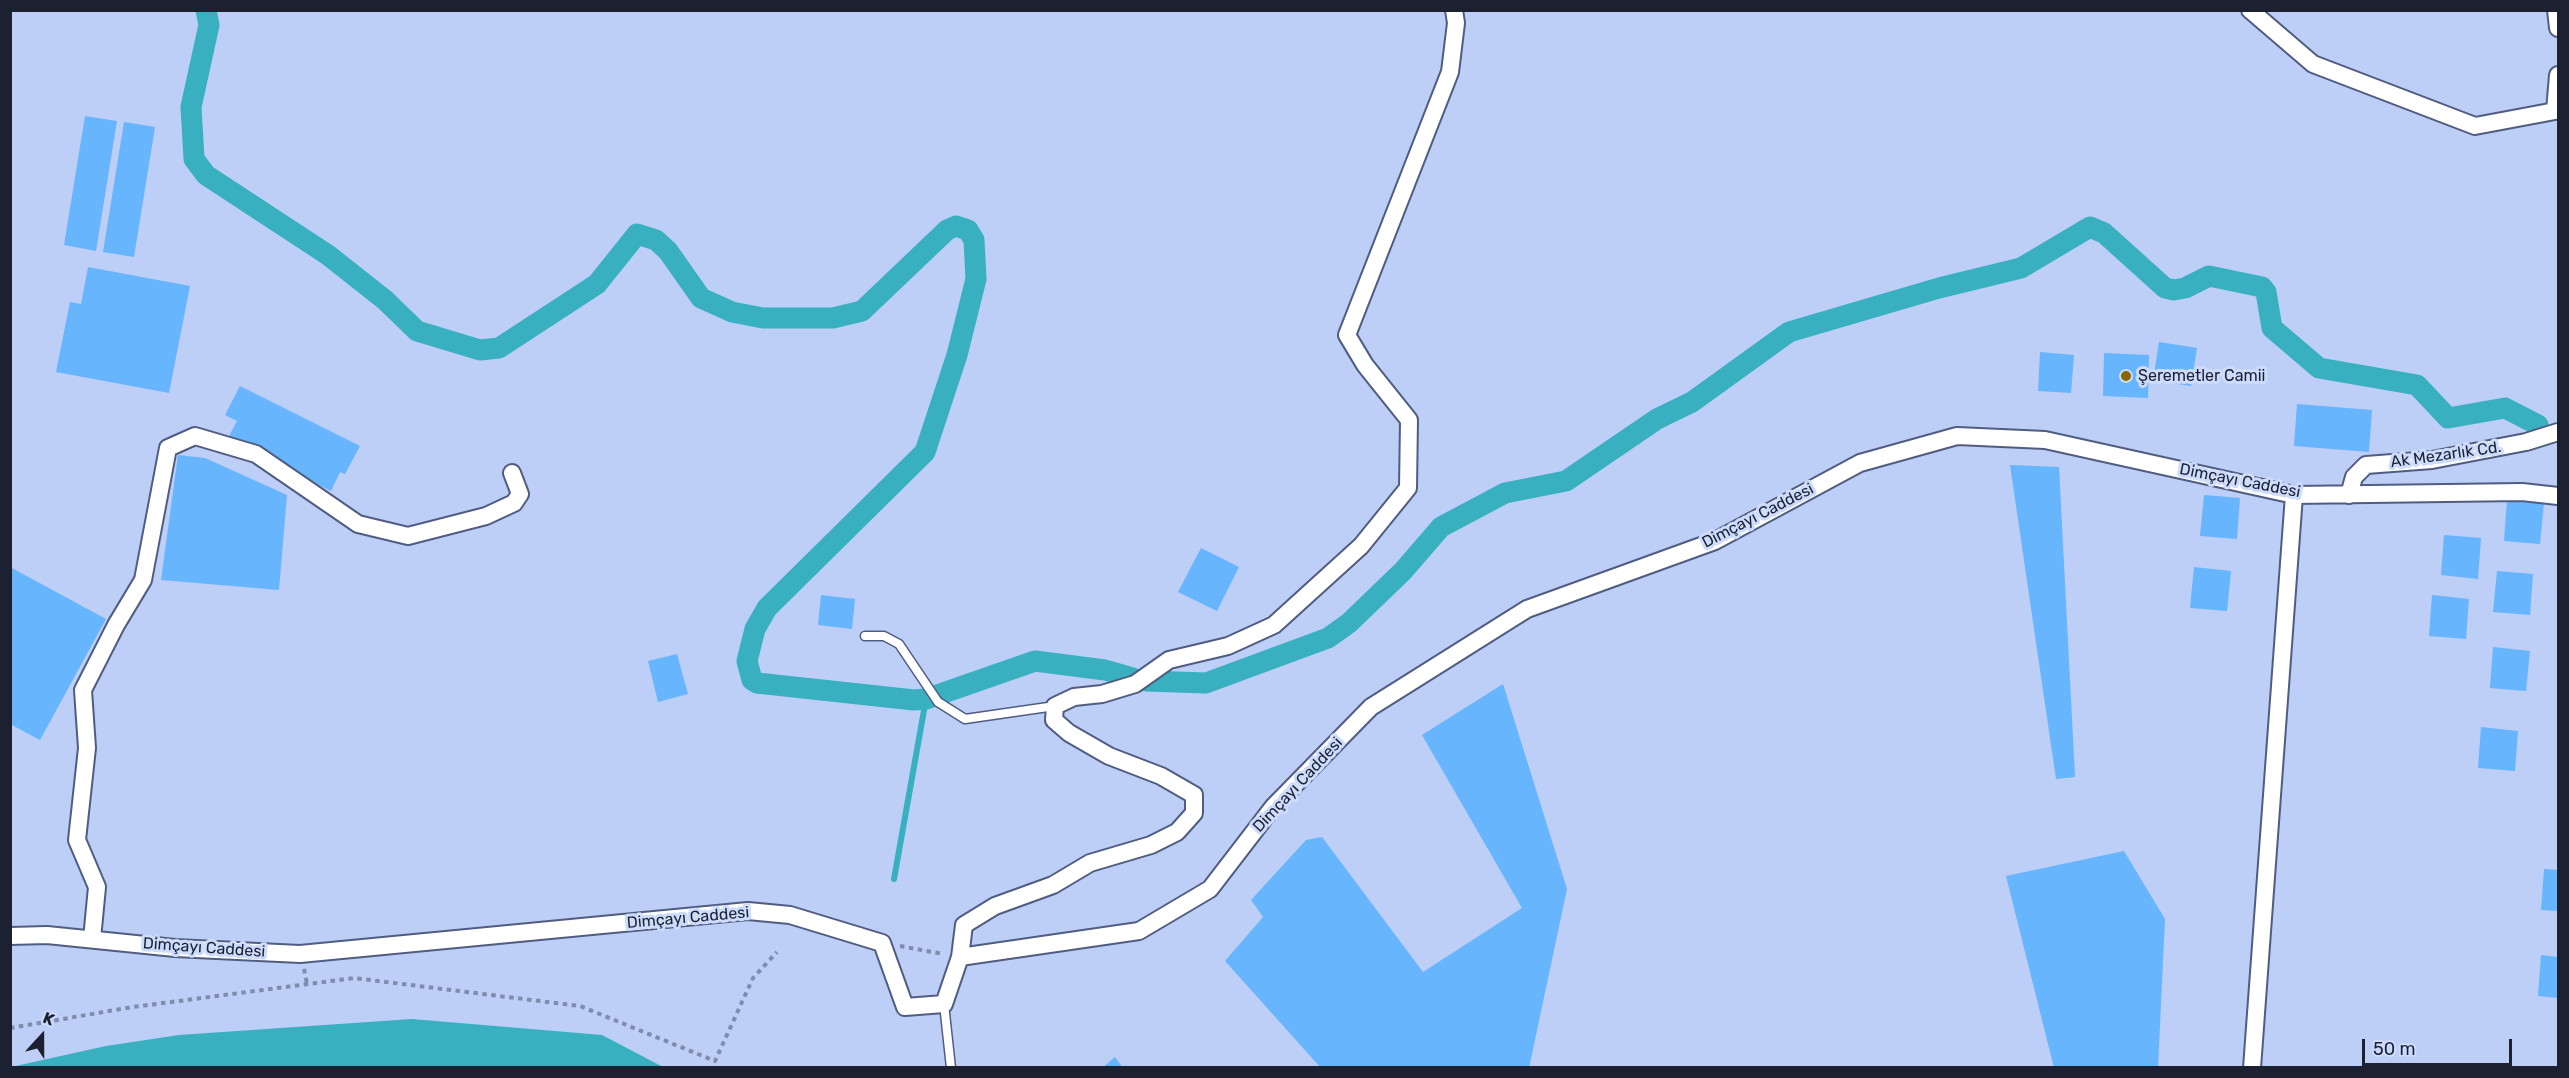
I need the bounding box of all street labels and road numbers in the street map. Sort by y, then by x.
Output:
street label: Ak Mezarlık Cd. [2389,438,2503,472]
street label: Dimçayı Caddesi [2178,460,2302,502]
street label: Dimçayı Caddesi [1699,480,1817,552]
street label: Dimçayı Caddesi [1249,734,1347,836]
street label: Dimçayı Caddesi [626,903,750,933]
street label: Dimçayı Caddesi [142,934,266,962]

